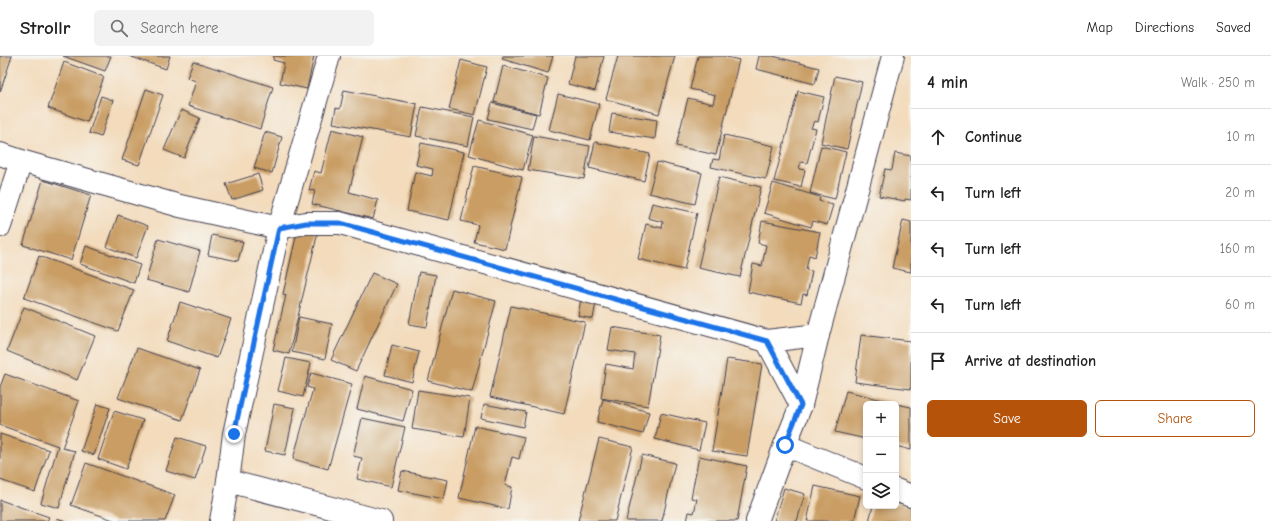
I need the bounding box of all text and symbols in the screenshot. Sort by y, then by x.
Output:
search box [94,10,374,46]
text: Strollr [20,17,70,39]
icon: search [108,17,130,39]
text: Search here [140,19,219,37]
text: Map [1086,19,1113,36]
text: Directions [1135,19,1194,36]
text: Saved [1216,19,1251,36]
text: 4 min [927,73,968,92]
text: Walk · 250 m [1181,75,1255,90]
icon: ahead [927,126,949,148]
text: Continue [965,128,1022,146]
text: 10 m [1227,129,1255,144]
icon: left [927,182,949,204]
text: Turn left [965,184,1021,202]
text: 20 m [1225,185,1255,200]
icon: left [927,238,949,260]
text: Turn left [965,240,1021,258]
text: 160 m [1220,241,1255,256]
icon: left [927,294,949,316]
text: Turn left [965,296,1021,314]
text: 60 m [1225,297,1255,312]
icon: arrive [927,350,949,372]
text: Arrive at destination [965,352,1096,370]
button: Save [927,400,1087,437]
button: Share [1095,400,1255,437]
map controls [863,401,899,509]
button: + [863,401,899,437]
route end [225,425,243,443]
route start [776,436,794,454]
button: − [863,437,899,473]
button: layers [863,473,899,509]

